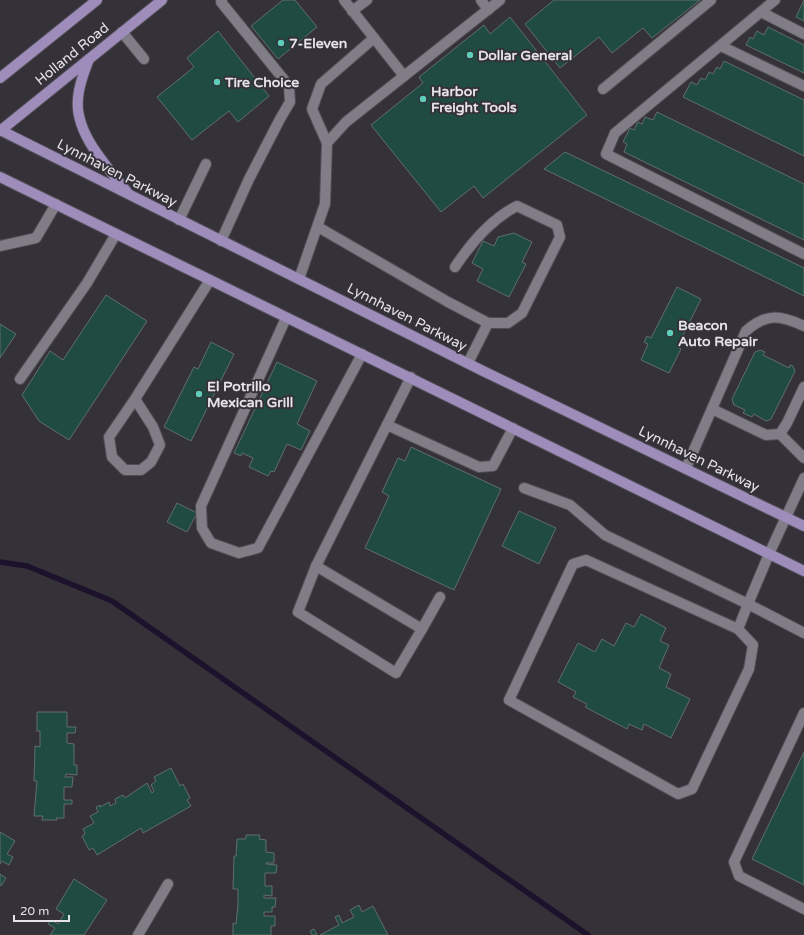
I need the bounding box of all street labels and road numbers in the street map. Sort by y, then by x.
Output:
street label: Holland Road [32,19,112,89]
street label: Lynnhaven Parkway [54,135,180,211]
street label: Lynnhaven Parkway [344,279,470,355]
street label: Lynnhaven Parkway [636,422,763,496]

